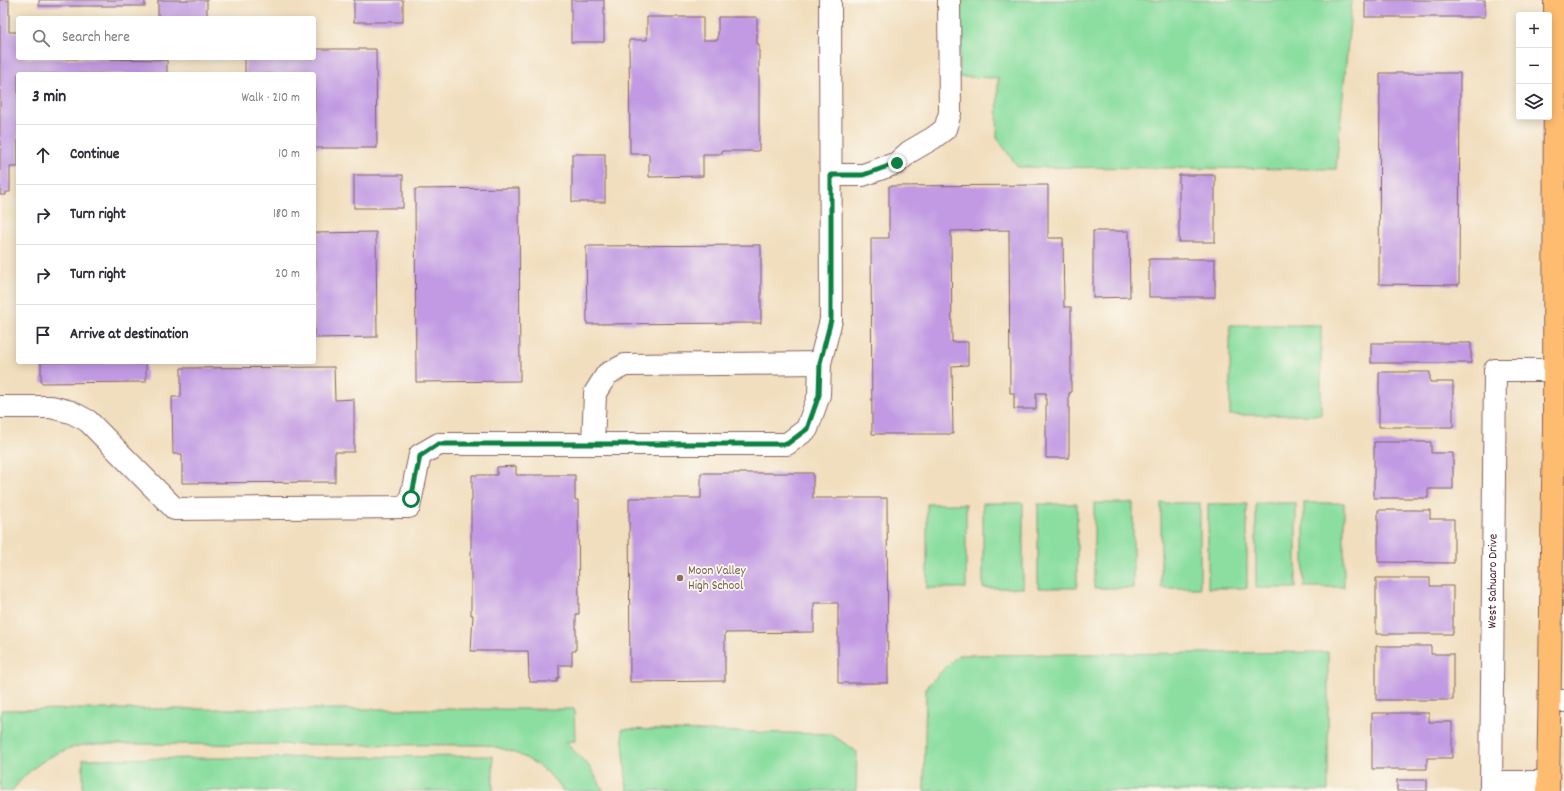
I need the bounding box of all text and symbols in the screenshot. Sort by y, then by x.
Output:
map controls [1516,12,1552,120]
button: + [1516,12,1552,48]
search box [16,16,316,60]
icon: search [30,27,52,49]
text: Search here [62,27,130,49]
button: − [1516,48,1552,84]
button: layers [1516,84,1552,120]
text: 3 min [32,86,66,110]
text: Walk · 210 m [242,89,300,108]
icon: ahead [32,144,54,166]
text: Continue [70,144,119,166]
text: 10 m [278,145,300,164]
route end [888,154,906,172]
icon: right [32,204,54,226]
text: Turn right [70,204,126,226]
text: 180 m [273,205,300,224]
icon: right [32,264,54,286]
text: Turn right [70,264,126,286]
text: 20 m [275,265,300,284]
icon: arrive [32,324,54,346]
text: Arrive at destination [70,324,188,346]
route start [402,490,420,508]
street label: West Sahuaro Drive [1483,533,1503,628]
place label: Moon Valley High School [688,562,746,596]
marker: Moon Valley High School [675,573,685,583]

